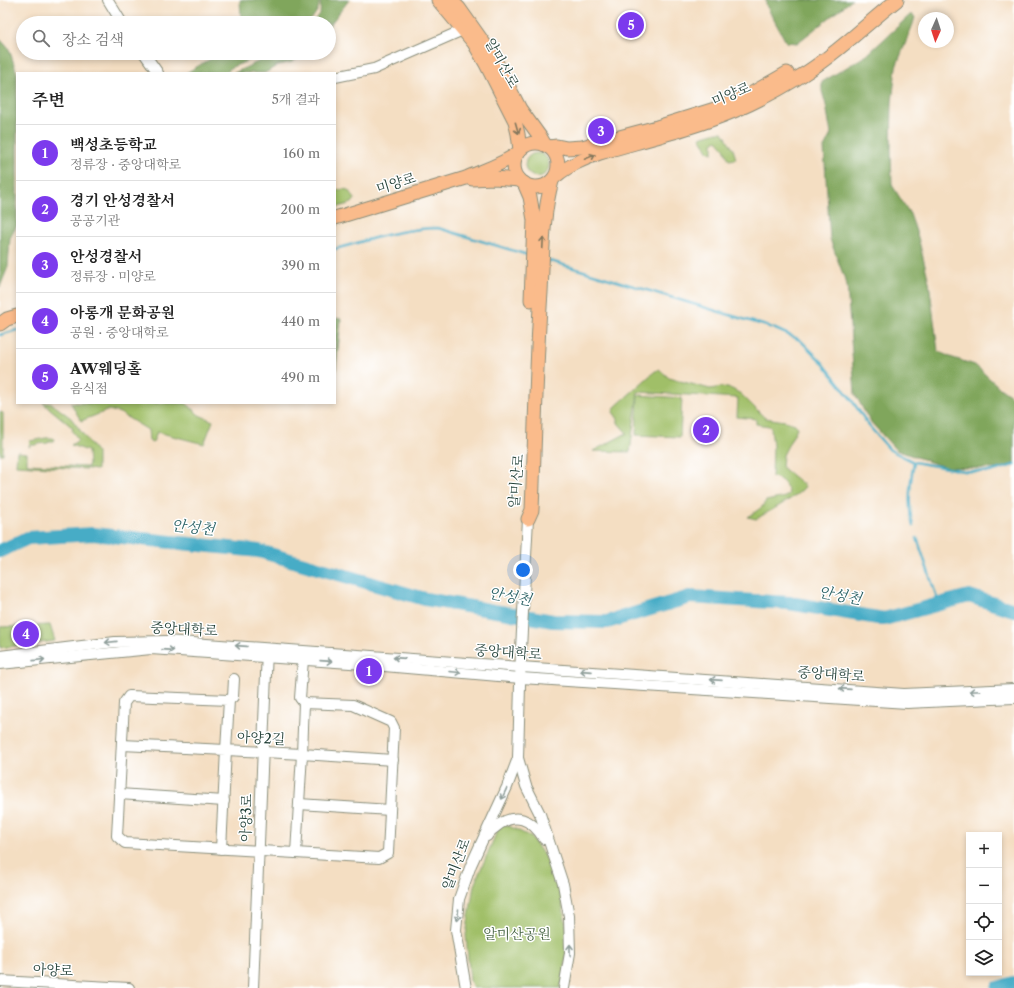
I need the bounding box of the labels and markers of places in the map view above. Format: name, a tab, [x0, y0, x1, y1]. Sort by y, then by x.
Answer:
pin: 5	[618, 10, 644, 40]
pin: 3	[588, 116, 614, 146]
pin: 2	[693, 415, 719, 445]
pin: 4	[13, 619, 39, 649]
pin: 1	[356, 656, 382, 686]

